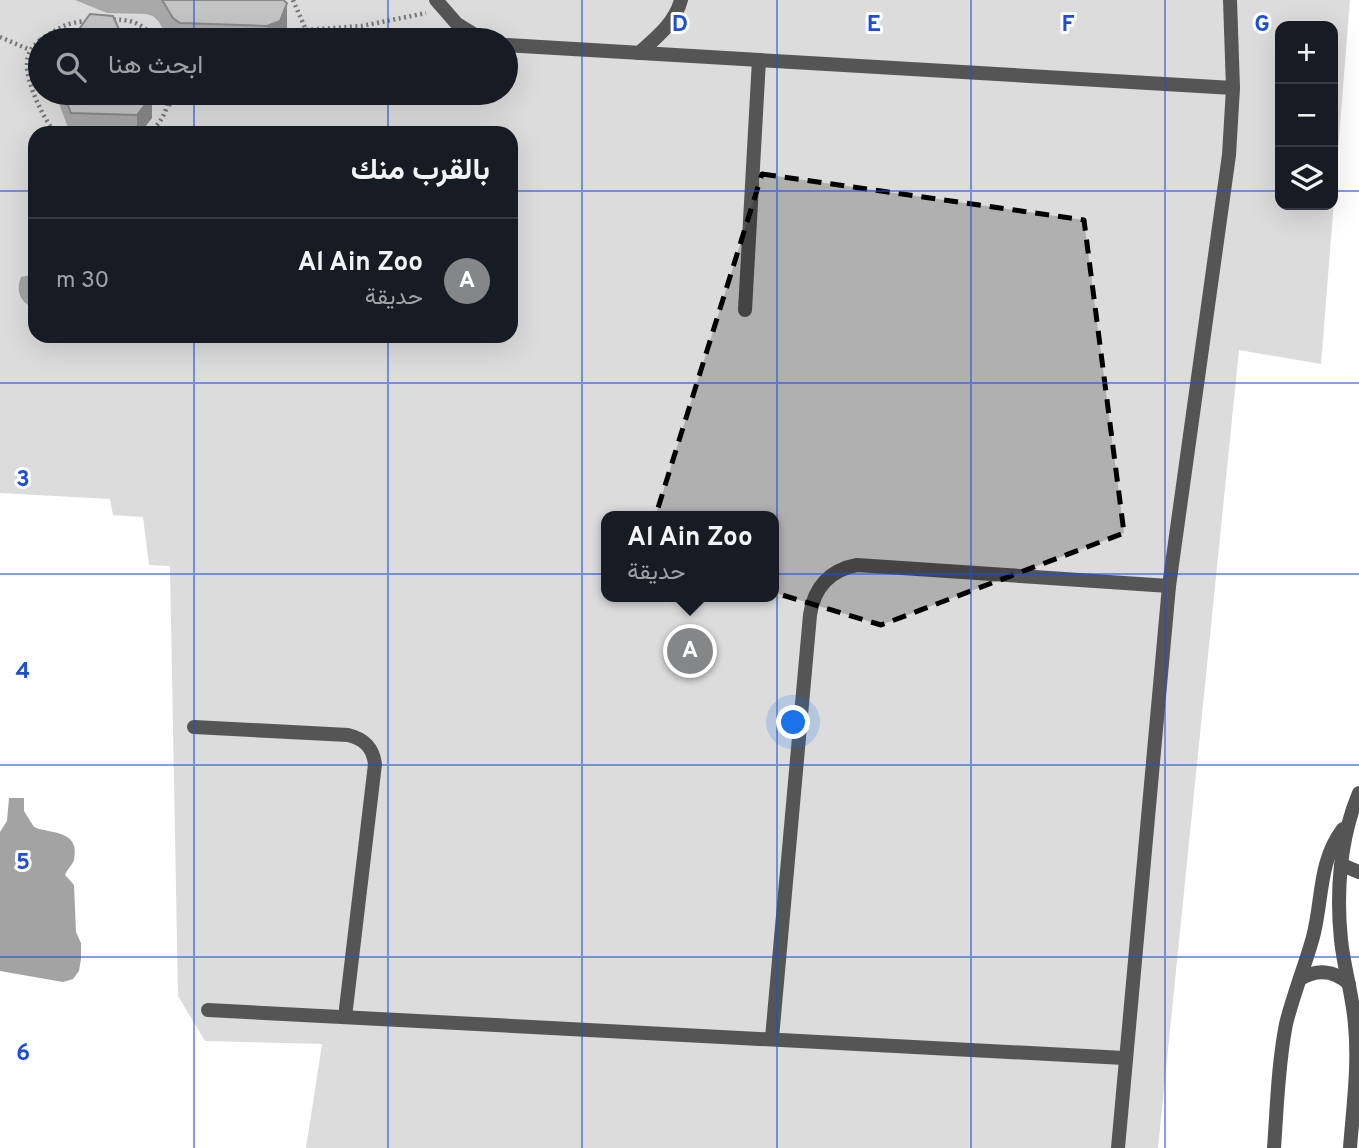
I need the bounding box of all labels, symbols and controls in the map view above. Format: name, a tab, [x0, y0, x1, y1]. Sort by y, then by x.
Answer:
text: D	[672, 11, 688, 40]
text: E	[867, 11, 881, 40]
text: F	[1061, 11, 1075, 40]
text: G	[1254, 11, 1270, 40]
map controls	[1275, 21, 1338, 210]
button: +	[1275, 21, 1338, 84]
search box	[28, 28, 518, 105]
icon: search	[52, 48, 90, 86]
text: ابحث هنا	[108, 50, 203, 83]
button: −	[1275, 84, 1338, 147]
button: layers	[1275, 147, 1338, 210]
text: بالقرب منك	[351, 153, 490, 190]
text: Al Ain Zoo	[298, 247, 423, 280]
text: 30 m	[56, 267, 109, 296]
text: A	[459, 267, 475, 296]
text: حديقة	[365, 284, 423, 313]
text: 3	[16, 466, 30, 495]
popup	[601, 511, 779, 602]
text: Al Ain Zoo	[627, 522, 753, 555]
text: حديقة	[627, 559, 686, 588]
pin: A	[667, 625, 713, 677]
text: 4	[16, 658, 30, 687]
your location	[776, 705, 810, 739]
text: 5	[16, 849, 30, 878]
text: 6	[16, 1040, 30, 1069]

